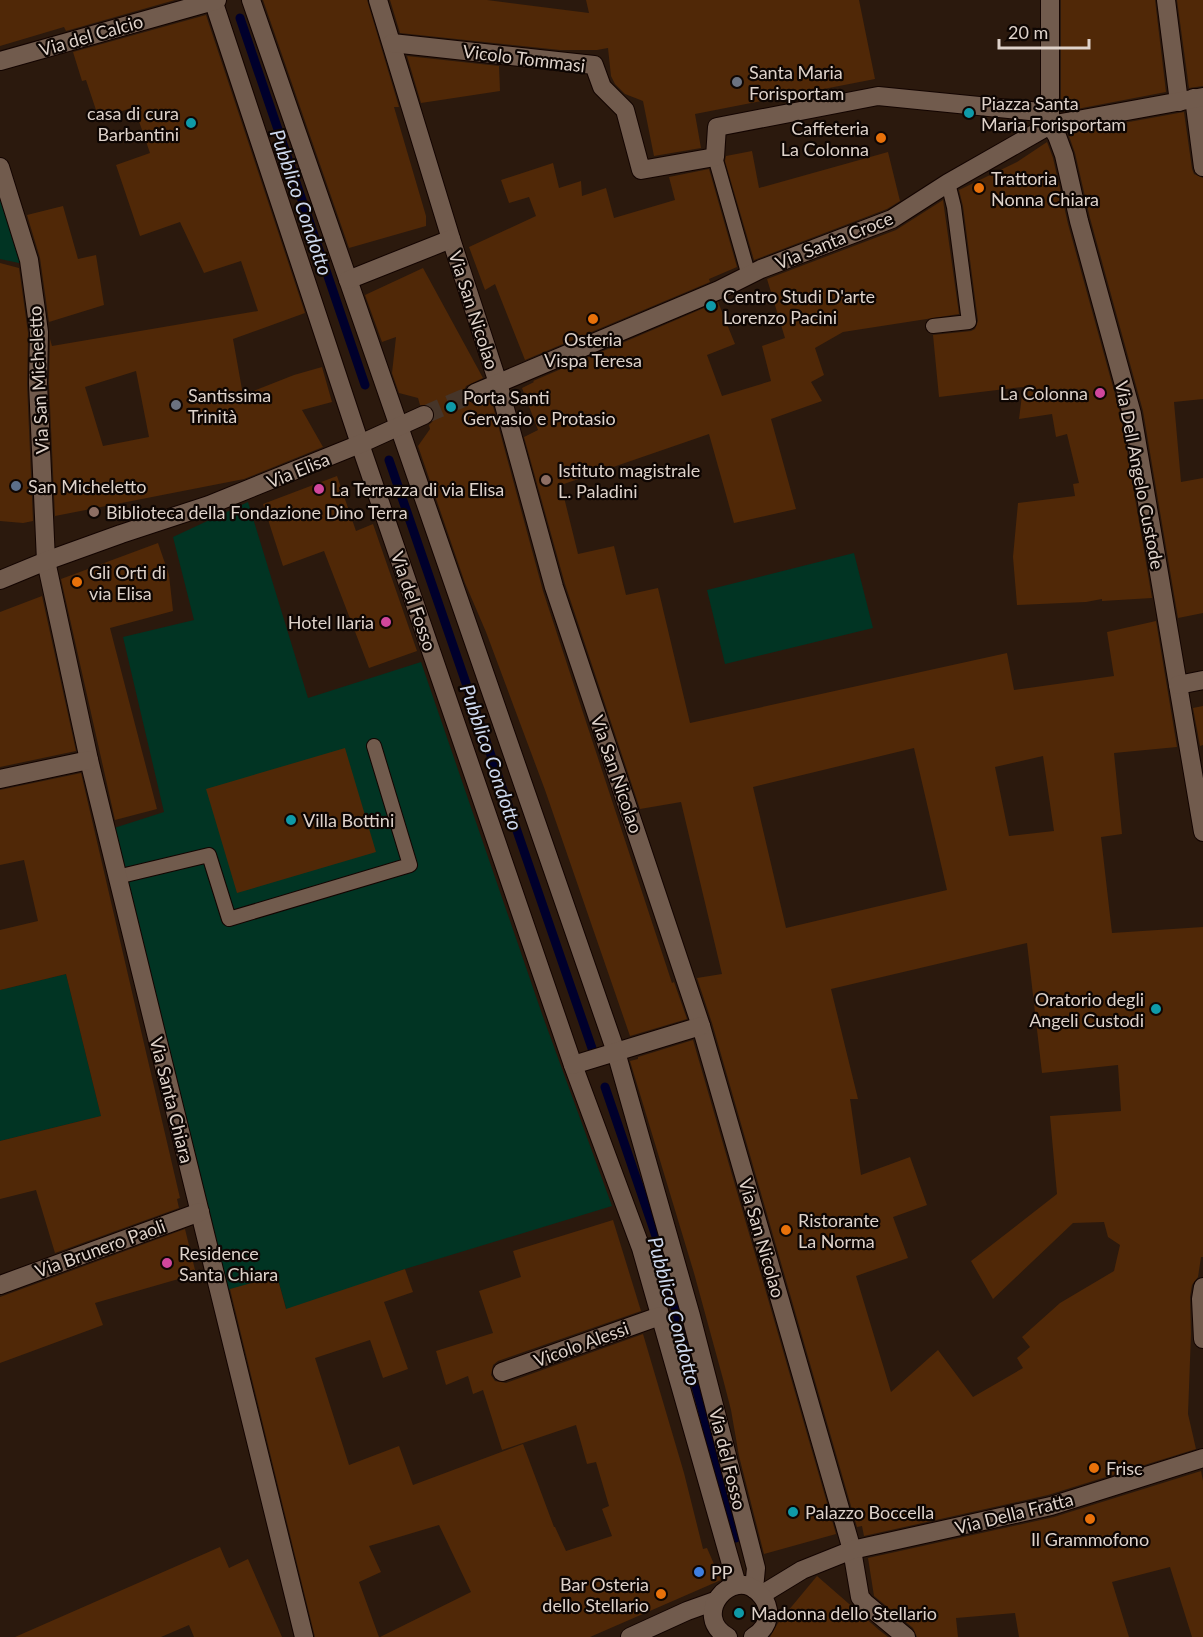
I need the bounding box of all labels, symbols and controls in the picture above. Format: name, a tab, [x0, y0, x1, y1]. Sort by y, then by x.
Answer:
street label: Via del Calcio	[37, 10, 145, 60]
scale bar	[999, 12, 1089, 50]
text: 20 m	[1008, 21, 1048, 43]
street label: Vicolo Tommasi	[462, 40, 586, 76]
place label: Santa Maria Forisportam	[749, 61, 844, 104]
marker: Santa Maria Forisportam	[730, 75, 744, 89]
place label: Piazza Santa Maria Forisportam	[981, 92, 1126, 135]
place label: casa di cura Barbantini	[87, 102, 179, 145]
marker: Piazza Santa Maria Forisportam	[962, 106, 976, 120]
marker: casa di cura Barbantini	[184, 116, 198, 130]
place label: Caffeteria La Colonna	[781, 117, 869, 160]
water label: Pubblico Condotto	[266, 126, 338, 278]
marker: Caffeteria La Colonna	[874, 131, 888, 145]
place label: Trattoria Nonna Chiara	[991, 167, 1099, 210]
marker: Trattoria Nonna Chiara	[972, 181, 986, 195]
street label: Via Santa Croce	[772, 206, 896, 274]
street label: Via San Nicolao	[444, 248, 504, 372]
place label: Centro Studi D'arte Lorenzo Pacini	[723, 285, 875, 328]
marker: Centro Studi D'arte Lorenzo Pacini	[704, 299, 718, 313]
street label: Via San Micheletto	[23, 305, 53, 455]
marker: Osteria Vispa Teresa	[586, 312, 600, 326]
place label: Osteria Vispa Teresa	[544, 328, 642, 371]
street label: Via Dell Angelo Custode	[1111, 379, 1169, 571]
place label: La Colonna	[1000, 382, 1088, 404]
place label: Santissima Trinità	[188, 384, 271, 427]
place label: Porta Santi Gervasio e Protasio	[463, 386, 616, 429]
marker: La Colonna	[1093, 386, 1107, 400]
marker: Santissima Trinità	[169, 398, 183, 412]
marker: Porta Santi Gervasio e Protasio	[444, 400, 458, 414]
street label: Via Elisa	[263, 447, 333, 493]
place label: Istituto magistrale L. Paladini	[558, 459, 700, 502]
marker: Istituto magistrale L. Paladini	[539, 473, 553, 487]
place label: San Micheletto	[28, 475, 146, 497]
place label: La Terrazza di via Elisa	[331, 478, 504, 500]
marker: San Micheletto	[9, 479, 23, 493]
marker: La Terrazza di via Elisa	[312, 482, 326, 496]
place label: Biblioteca della Fondazione Dino Terra	[106, 501, 408, 523]
marker: Biblioteca della Fondazione Dino Terra	[87, 505, 101, 519]
street label: Via del Fosso	[387, 548, 441, 654]
place label: Gli Orti di via Elisa	[89, 561, 166, 604]
marker: Gli Orti di via Elisa	[70, 575, 84, 589]
place label: Hotel Ilaria	[288, 611, 374, 633]
marker: Hotel Ilaria	[379, 615, 393, 629]
water label: Pubblico Condotto	[456, 681, 528, 833]
street label: Via San Nicolao	[587, 712, 647, 836]
place label: Villa Bottini	[303, 809, 394, 831]
marker: Villa Bottini	[284, 813, 298, 827]
place label: Oratorio degli Angeli Custodi	[1029, 988, 1144, 1031]
marker: Oratorio degli Angeli Custodi	[1149, 1002, 1163, 1016]
street label: Via Santa Chiara	[146, 1035, 198, 1165]
street label: Via San Nicolao	[734, 1176, 790, 1300]
place label: Ristorante La Norma	[798, 1209, 879, 1252]
street label: Via Brunero Paoli	[32, 1214, 168, 1282]
marker: Ristorante La Norma	[779, 1223, 793, 1237]
water label: Pubblico Condotto	[644, 1234, 706, 1388]
place label: Residence Santa Chiara	[179, 1242, 278, 1285]
marker: Residence Santa Chiara	[160, 1256, 174, 1270]
street label: Vicolo Alessi	[531, 1317, 631, 1371]
street label: Via del Fosso	[705, 1406, 751, 1512]
place label: Frisc	[1106, 1457, 1143, 1479]
marker: Frisc	[1087, 1461, 1101, 1475]
street label: Via Della Fratta	[953, 1488, 1075, 1538]
place label: Palazzo Boccella	[805, 1501, 934, 1523]
marker: Palazzo Boccella	[786, 1505, 800, 1519]
marker: Il Grammofono	[1083, 1512, 1097, 1526]
place label: Il Grammofono	[1031, 1528, 1149, 1550]
place label: PP	[711, 1561, 733, 1583]
marker: PP	[692, 1565, 706, 1579]
place label: Bar Osteria dello Stellario	[542, 1573, 649, 1616]
marker: Bar Osteria dello Stellario	[654, 1587, 668, 1601]
place label: Madonna dello Stellario	[751, 1602, 937, 1624]
marker: Madonna dello Stellario	[732, 1606, 746, 1620]

